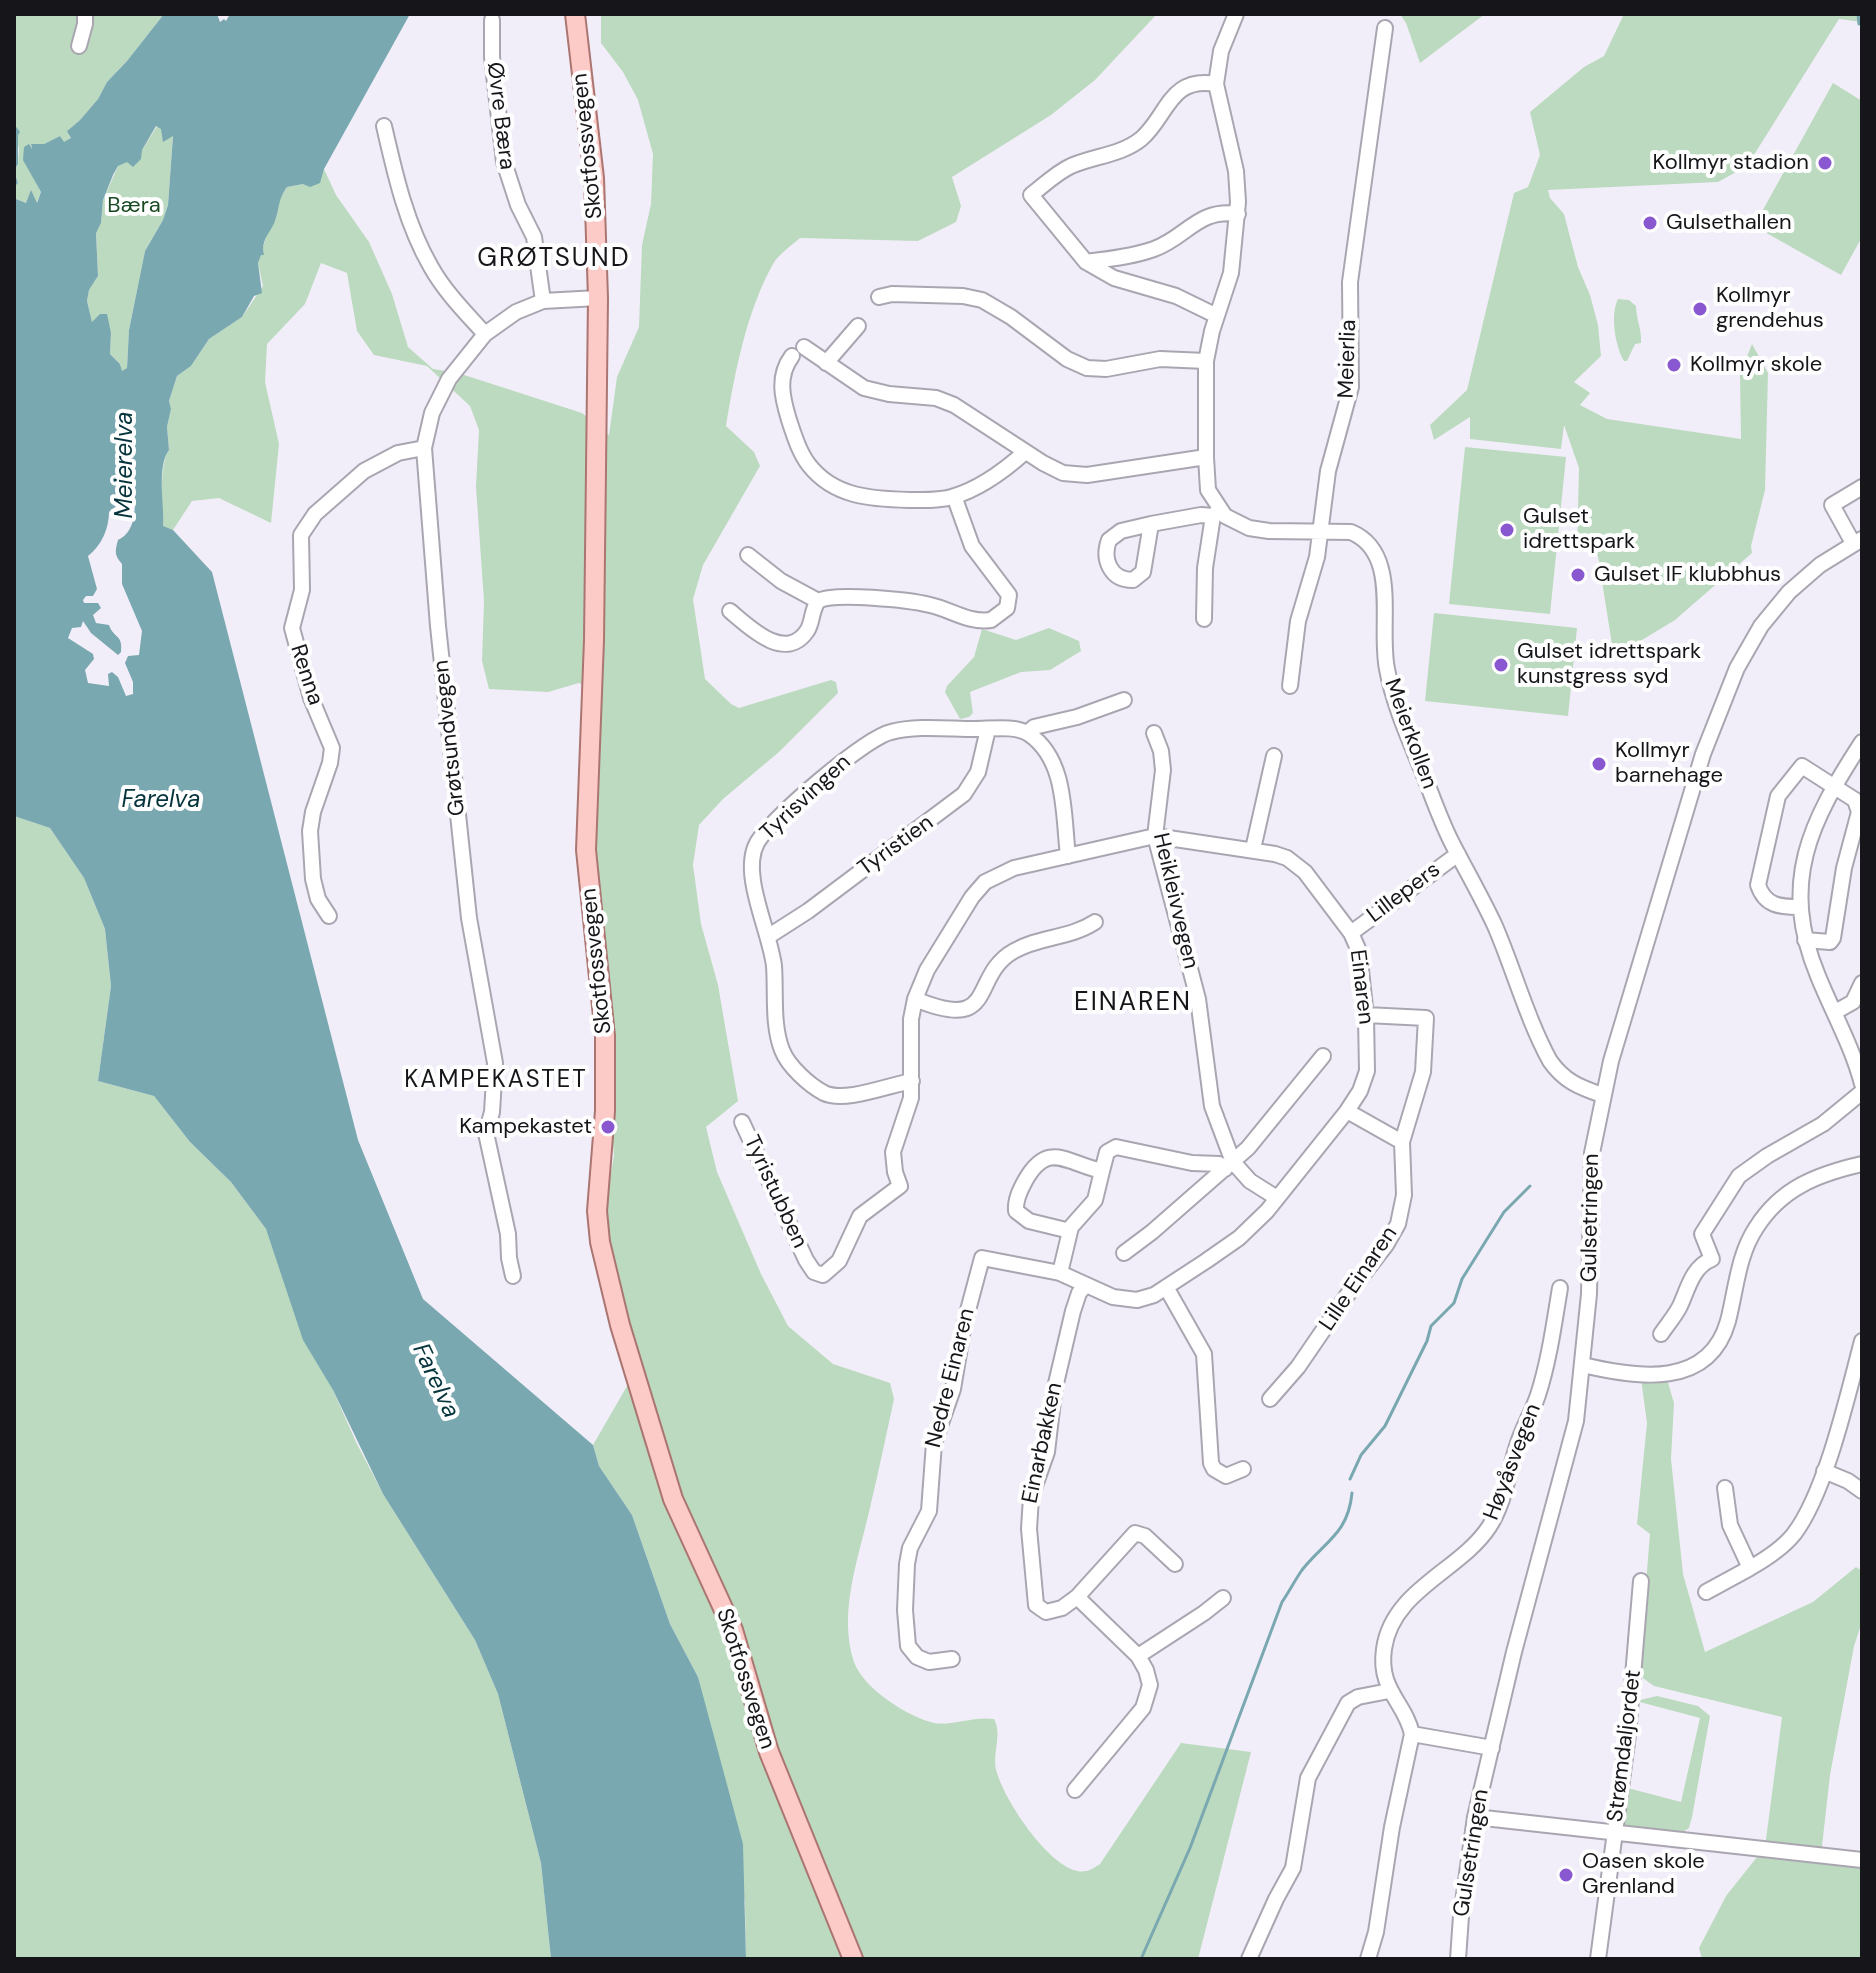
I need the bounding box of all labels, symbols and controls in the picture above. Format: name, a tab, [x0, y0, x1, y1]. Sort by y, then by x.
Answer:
street label: Øvre Bæra	[480, 61, 520, 171]
street label: Skotfossvegen	[567, 72, 609, 220]
place label: Kollmyr stadion	[1653, 150, 1809, 176]
marker: Kollmyr stadion	[1816, 154, 1834, 172]
park label: Bæra	[107, 193, 161, 219]
place label: Gulsethallen	[1666, 210, 1792, 236]
marker: Gulsethallen	[1641, 214, 1659, 232]
district label: GRØTSUND	[477, 243, 631, 275]
place label: Kollmyr grendehus	[1716, 283, 1824, 334]
marker: Kollmyr grendehus	[1691, 300, 1709, 318]
street label: Meierlia	[1333, 319, 1363, 399]
place label: Kollmyr skole	[1690, 352, 1822, 378]
marker: Kollmyr skole	[1665, 356, 1683, 374]
water label: Meierelva	[112, 411, 140, 519]
place label: Gulset idrettspark	[1523, 504, 1635, 556]
marker: Gulset idrettspark	[1498, 521, 1516, 539]
place label: Gulset IF klubbhus	[1594, 562, 1781, 588]
marker: Gulset IF klubbhus	[1569, 566, 1587, 584]
place label: Gulset idrettspark kunstgress syd	[1517, 639, 1701, 690]
street label: Renna	[284, 641, 328, 709]
marker: Gulset idrettspark kunstgress syd	[1492, 656, 1510, 674]
street label: Grøtsundvegen	[429, 659, 471, 817]
street label: Meierkollen	[1378, 675, 1442, 793]
place label: Kollmyr barnehage	[1615, 738, 1723, 790]
street label: Tyrisvingen	[755, 750, 857, 846]
marker: Kollmyr barnehage	[1590, 755, 1608, 773]
water label: Farelva	[122, 787, 200, 815]
street label: Tyristien	[853, 810, 939, 882]
street label: Heikleivvegen	[1147, 831, 1203, 971]
street label: Lillepers	[1362, 857, 1446, 929]
street label: Skotfossvegen	[576, 887, 618, 1035]
street label: Einaren	[1343, 948, 1379, 1026]
district label: EINAREN	[1074, 987, 1192, 1019]
district label: KAMPEKASTET	[404, 1067, 588, 1095]
place label: Kampekastet	[459, 1114, 592, 1140]
marker: Kampekastet	[599, 1118, 617, 1136]
street label: Tyristubben	[737, 1131, 813, 1253]
street label: Gulsetringen	[1577, 1153, 1605, 1283]
street label: Lille Einaren	[1314, 1222, 1404, 1336]
street label: Nedre Einaren	[921, 1306, 981, 1450]
water label: Farelva	[405, 1339, 465, 1423]
street label: Einarbakken	[1017, 1380, 1069, 1506]
street label: Høyåsvegen	[1479, 1400, 1547, 1524]
street label: Skotfossvegen	[710, 1605, 780, 1753]
street label: Strømdaljordet	[1603, 1668, 1647, 1824]
street label: Gulsetringen	[1449, 1787, 1495, 1919]
place label: Oasen skole Grenland	[1582, 1849, 1705, 1900]
marker: Oasen skole Grenland	[1557, 1866, 1575, 1884]

